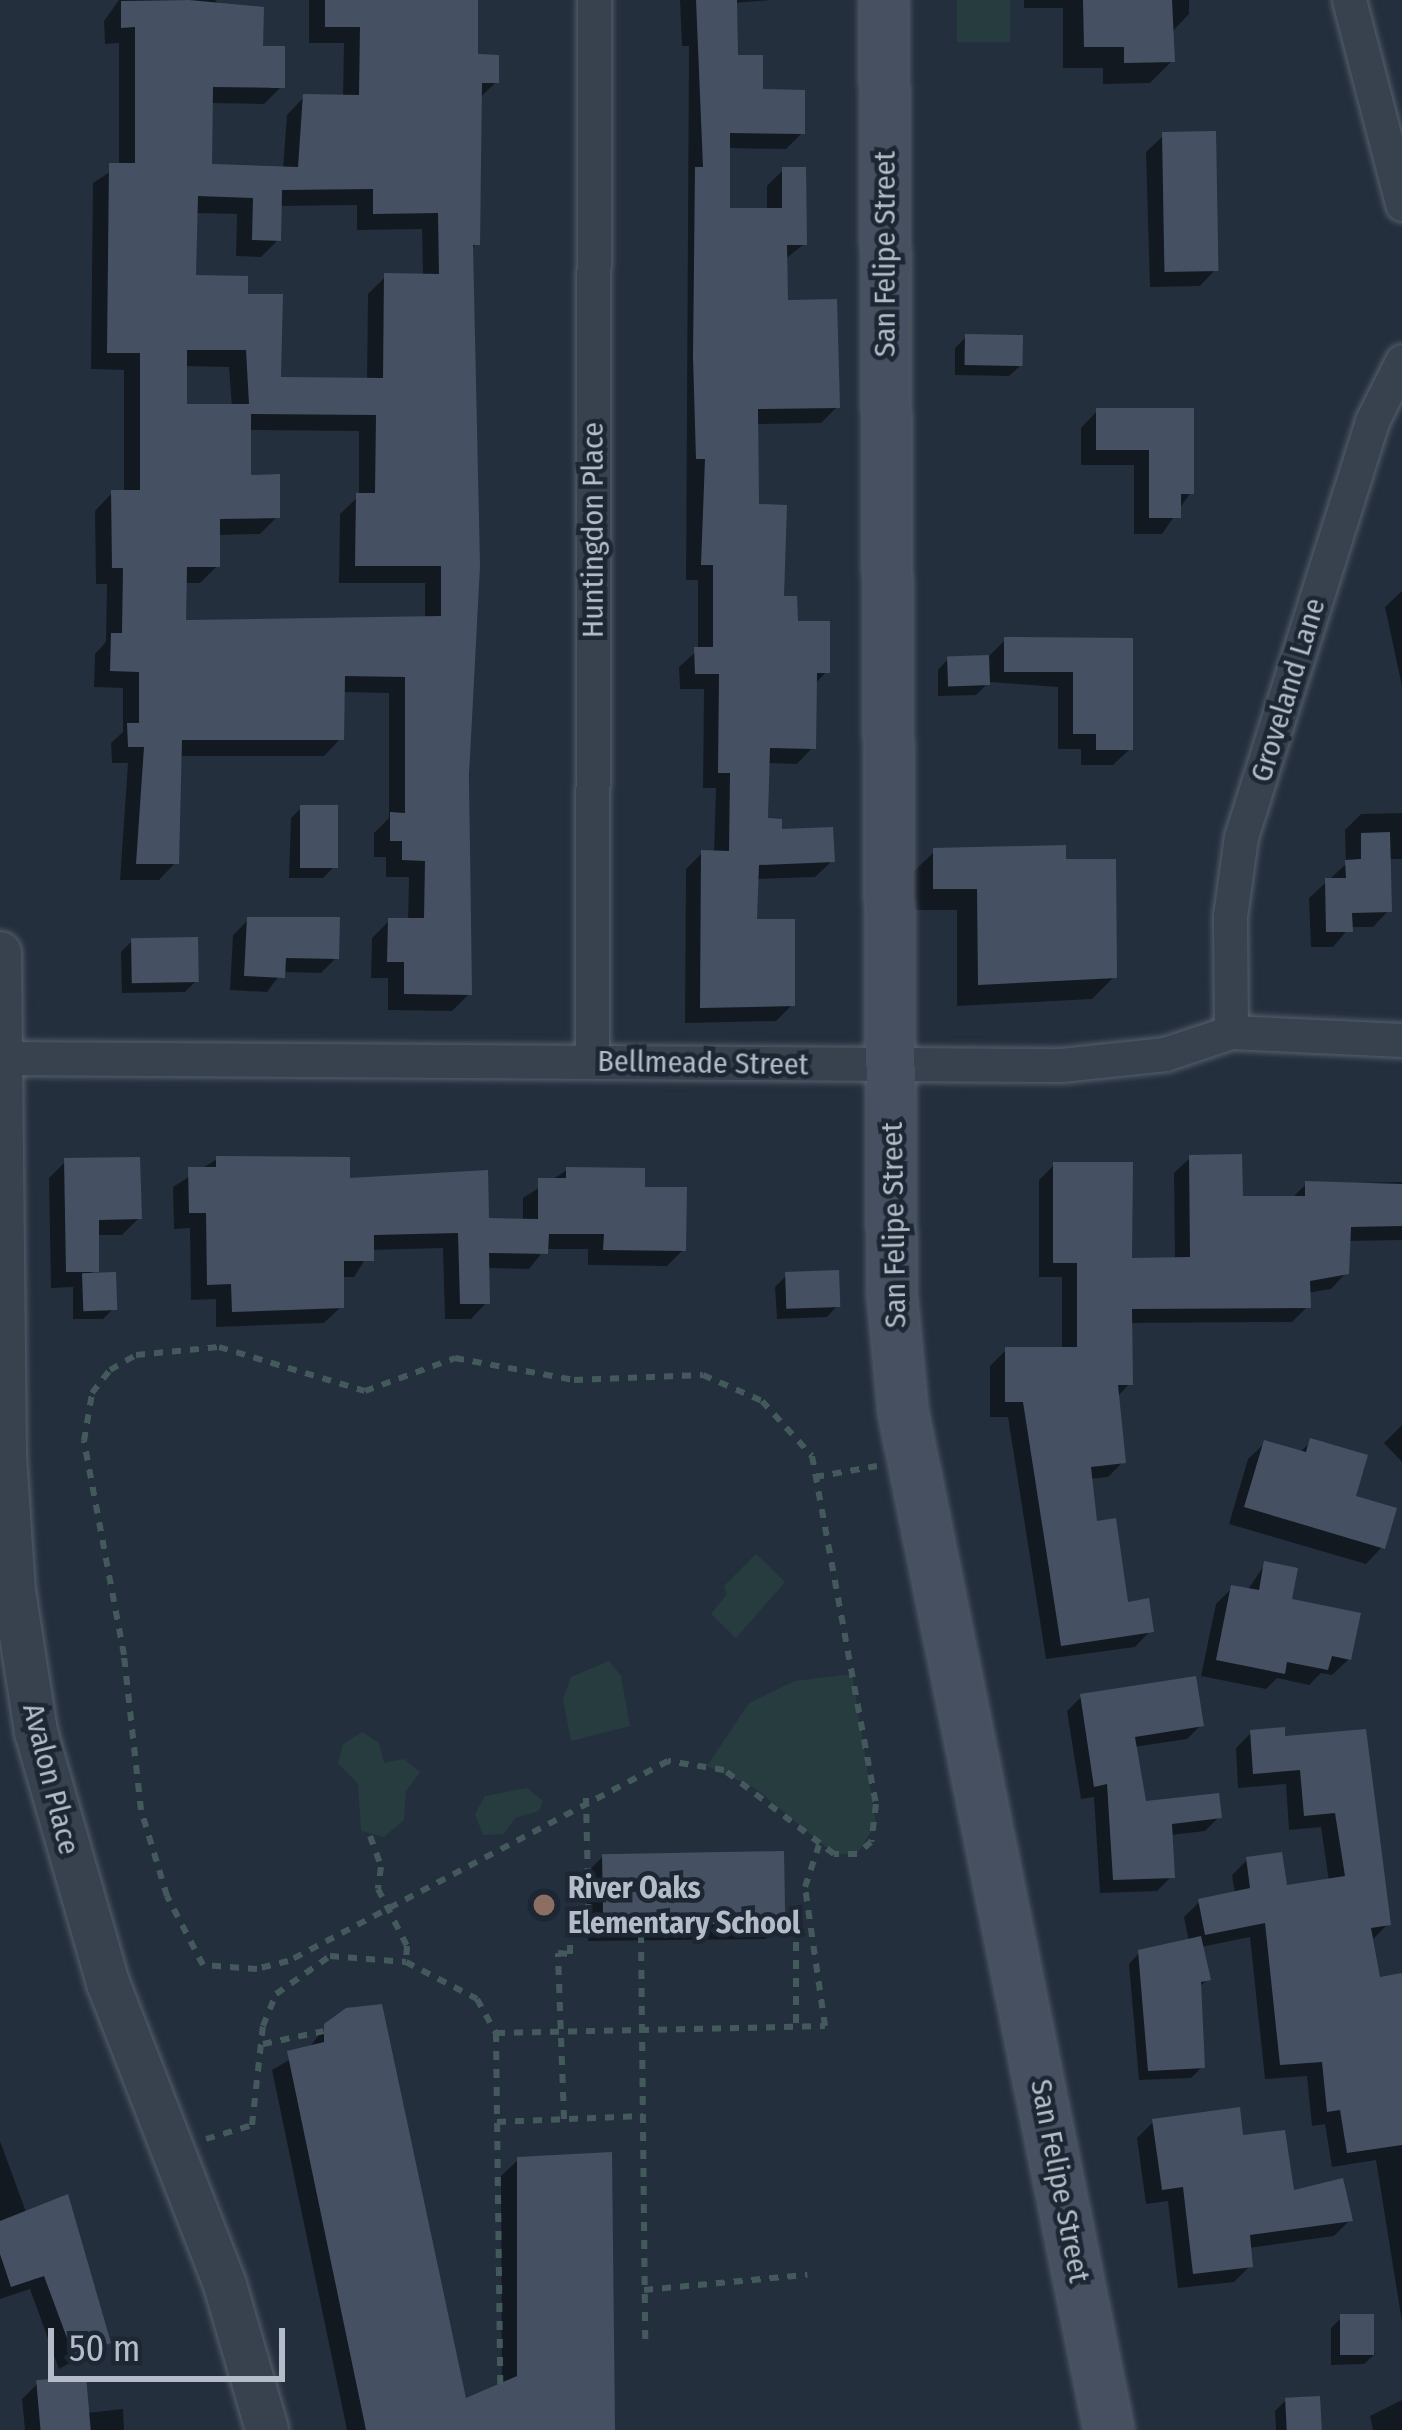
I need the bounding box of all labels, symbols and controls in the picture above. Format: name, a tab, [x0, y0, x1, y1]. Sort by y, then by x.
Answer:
street label: San Felipe Street	[867, 151, 903, 357]
street label: Huntingdon Place	[575, 422, 611, 638]
street label: Groveland Lane	[1243, 594, 1333, 786]
street label: Bellmeade Street	[597, 1043, 809, 1083]
street label: San Felipe Street	[874, 1121, 914, 1329]
street label: Avalon Place	[15, 1700, 87, 1858]
place label: River Oaks Elementary School	[568, 1870, 800, 1940]
marker: River Oaks Elementary School	[531, 1892, 557, 1918]
street label: San Felipe Street	[1023, 2076, 1097, 2286]
scale bar	[54, 2304, 291, 2378]
text: 50 m	[69, 2327, 140, 2371]

